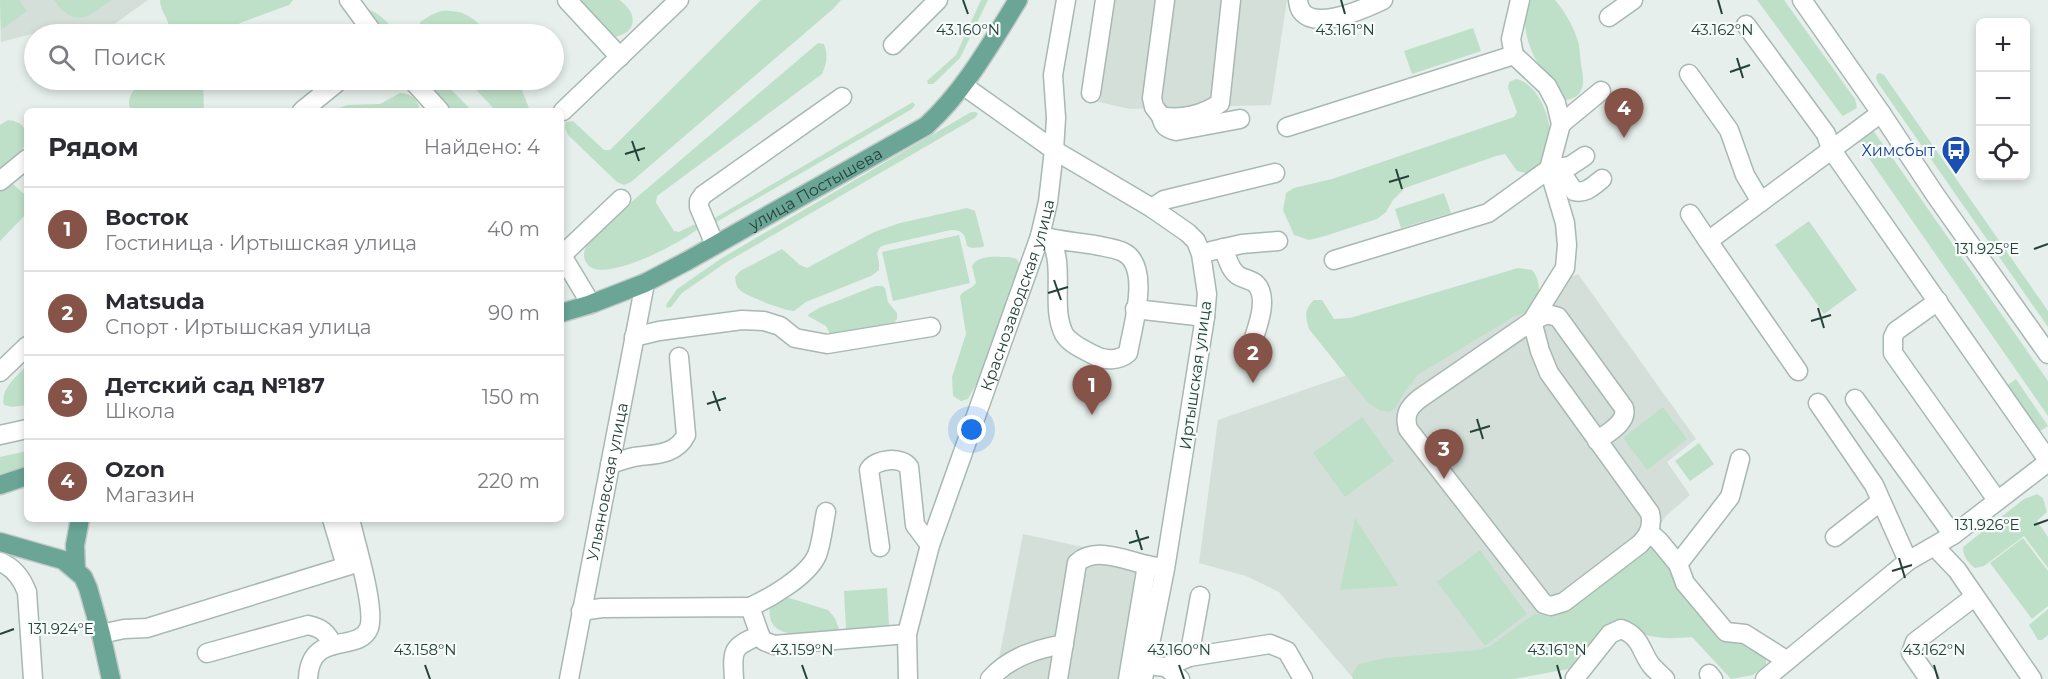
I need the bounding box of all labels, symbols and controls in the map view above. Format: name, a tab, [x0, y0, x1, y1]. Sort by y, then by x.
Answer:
map controls	[1976, 18, 2030, 180]
button: +	[1976, 18, 2030, 72]
text: 43.160°N	[936, 20, 1000, 39]
text: 43.161°N	[1315, 20, 1375, 39]
text: 43.162°N	[1691, 20, 1753, 39]
search box	[24, 24, 564, 90]
icon: search	[45, 41, 78, 74]
text: Поиск	[93, 44, 165, 71]
button: −	[1976, 72, 2030, 126]
pin: 4	[1604, 88, 1644, 138]
button: locate	[1976, 126, 2030, 180]
text: Рядом	[48, 131, 139, 163]
bus stop icon: Химсбыт	[1940, 134, 1972, 176]
text: Найдено: 4	[424, 135, 540, 159]
place label: Химсбыт	[1861, 141, 1935, 160]
street label: улица Постышева	[745, 144, 886, 235]
street label: Краснозаводская улица	[977, 197, 1058, 393]
text: Восток	[105, 204, 189, 231]
text: 1	[64, 217, 71, 241]
text: 40 m	[487, 217, 540, 241]
text: Гостиница · Иртышская улица	[105, 231, 417, 255]
text: 131.925°E	[1955, 239, 2019, 258]
text: Matsuda	[105, 288, 205, 315]
street label: Иртышская улица	[1176, 299, 1215, 451]
text: 2	[62, 301, 73, 325]
text: 90 m	[488, 301, 540, 325]
text: Спорт · Иртышская улица	[105, 315, 371, 339]
pin: 2	[1234, 334, 1272, 383]
pin: 1	[1072, 366, 1112, 415]
text: Детский сад №187	[105, 372, 325, 399]
text: 3	[62, 385, 73, 409]
text: 150 m	[482, 385, 540, 409]
text: Школа	[105, 399, 175, 423]
street label: Ульяновская улица	[583, 401, 632, 562]
your location	[957, 415, 986, 444]
pin: 3	[1424, 430, 1464, 479]
text: Ozon	[105, 456, 165, 483]
text: 4	[61, 469, 74, 493]
text: 220 m	[478, 469, 540, 493]
text: Магазин	[105, 483, 195, 507]
text: 131.926°E	[1954, 515, 2020, 534]
text: 131.924°E	[28, 619, 94, 638]
text: 43.158°N	[393, 640, 457, 659]
text: 43.159°N	[771, 640, 833, 659]
text: 43.160°N	[1147, 640, 1211, 659]
text: 43.161°N	[1527, 640, 1587, 659]
text: 43.162°N	[1903, 640, 1965, 659]

